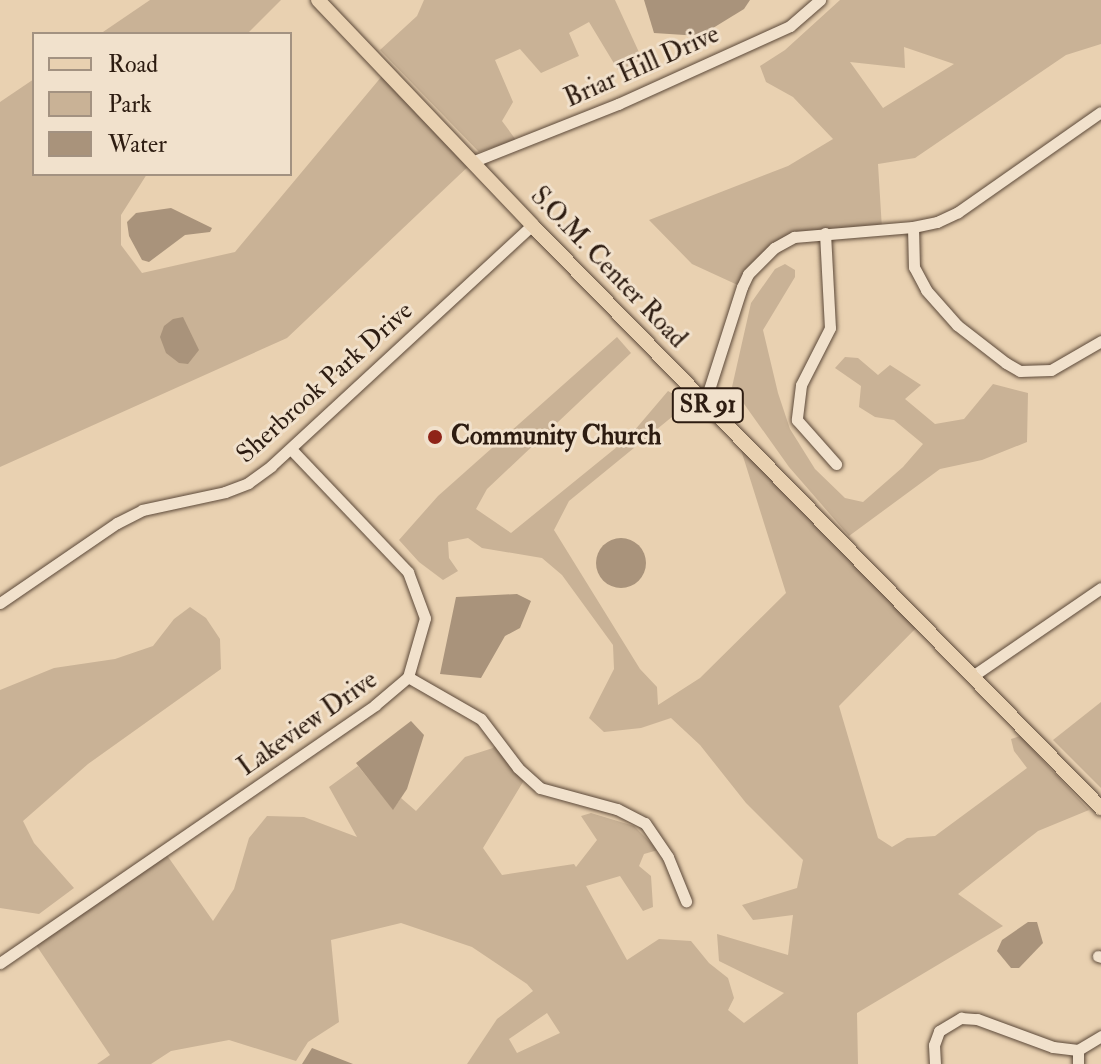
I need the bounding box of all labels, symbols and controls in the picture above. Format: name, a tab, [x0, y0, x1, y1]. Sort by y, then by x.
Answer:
street label: Briar Hill Drive	[560, 19, 724, 115]
legend	[32, 32, 292, 176]
text: Road	[108, 49, 158, 80]
text: Park	[108, 89, 152, 120]
text: Water	[108, 129, 167, 160]
street label: S.O.M. Center Road	[523, 181, 693, 355]
street label: Sherbrook Park Drive	[231, 296, 419, 470]
road number: SR 91	[670, 385, 746, 425]
place label: Community Church	[451, 421, 661, 453]
marker: Community Church	[426, 428, 444, 446]
street label: Lakeview Drive	[233, 665, 383, 783]

